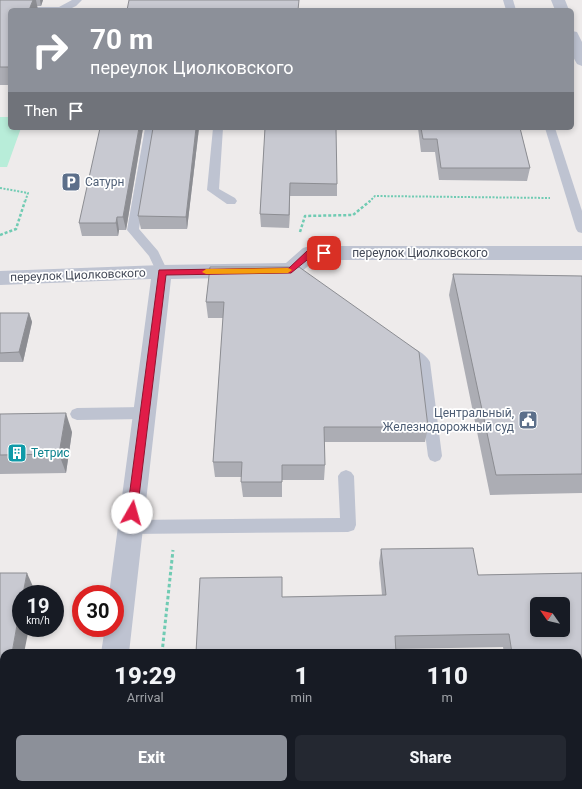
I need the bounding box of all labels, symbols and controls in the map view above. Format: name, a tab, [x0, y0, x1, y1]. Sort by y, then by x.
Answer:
text: 70 m	[90, 23, 153, 56]
icon: right	[24, 24, 76, 76]
text: переулок Циолковского	[90, 57, 294, 78]
icon: arrive	[65, 100, 87, 122]
text: Then	[24, 102, 57, 120]
parking icon: Сатурн	[60, 171, 82, 193]
place label: Сатурн	[85, 175, 124, 189]
pin	[307, 236, 341, 270]
icon: arrive	[313, 242, 335, 264]
street label: переулок Циолковского	[352, 246, 488, 260]
street label: переулок Циолковского	[10, 266, 146, 284]
place label: Центральный, Железнодорожный суд	[382, 406, 514, 434]
public building icon: Центральный, Железнодорожный суд	[517, 409, 539, 431]
building icon: Тетрис	[6, 442, 28, 464]
place label: Тетрис	[31, 446, 70, 460]
position arrow	[111, 492, 153, 534]
speed limit sign: 30	[72, 585, 124, 637]
text: 19	[27, 594, 49, 618]
north arrow	[530, 597, 570, 637]
map controls	[530, 597, 570, 637]
text: km/h	[26, 615, 50, 626]
text: 19:29	[114, 662, 176, 690]
text: 1	[294, 662, 308, 690]
text: 110	[426, 662, 468, 690]
text: Arrival	[127, 690, 164, 705]
text: min	[291, 690, 312, 705]
text: m	[441, 690, 453, 705]
button: Exit	[16, 735, 287, 781]
button: Share	[295, 735, 566, 781]

